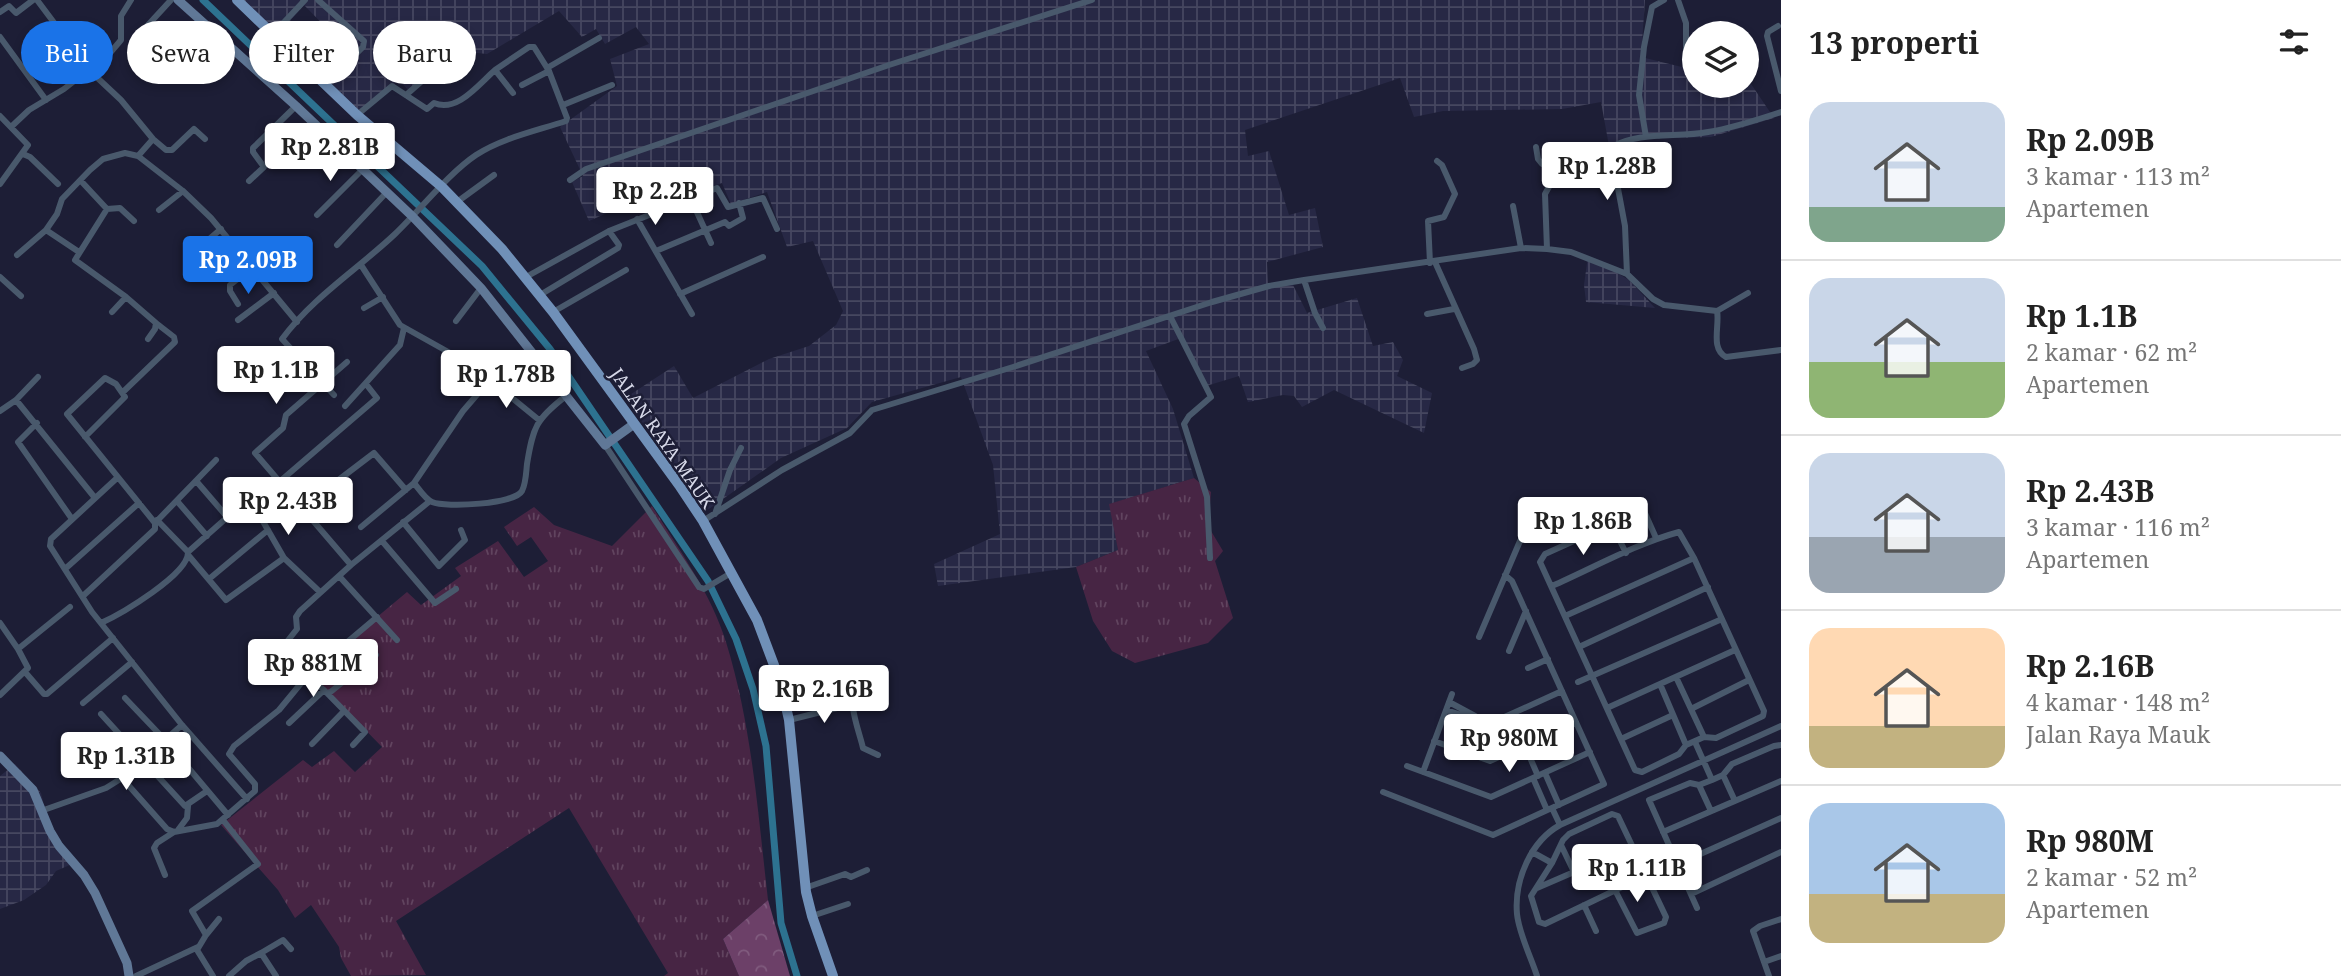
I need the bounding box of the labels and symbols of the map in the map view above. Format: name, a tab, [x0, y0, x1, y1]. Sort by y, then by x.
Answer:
pin: Rp 2.81B	[258, 124, 402, 183]
pin: Rp 1.28B	[1535, 142, 1679, 202]
pin: Rp 2.2B	[590, 168, 720, 227]
pin: Rp 2.09B	[176, 236, 320, 296]
pin: Rp 1.1B	[211, 346, 341, 406]
pin: Rp 1.78B	[434, 350, 578, 410]
street label: JALAN RAYA MAUK	[605, 362, 721, 514]
pin: Rp 2.43B	[216, 477, 360, 537]
pin: Rp 1.86B	[1511, 498, 1655, 557]
pin: Rp 881M	[248, 640, 378, 699]
pin: Rp 2.16B	[752, 666, 896, 725]
pin: Rp 980M	[1444, 714, 1574, 774]
pin: Rp 1.31B	[54, 732, 198, 792]
pin: Rp 1.11B	[1565, 844, 1709, 904]

